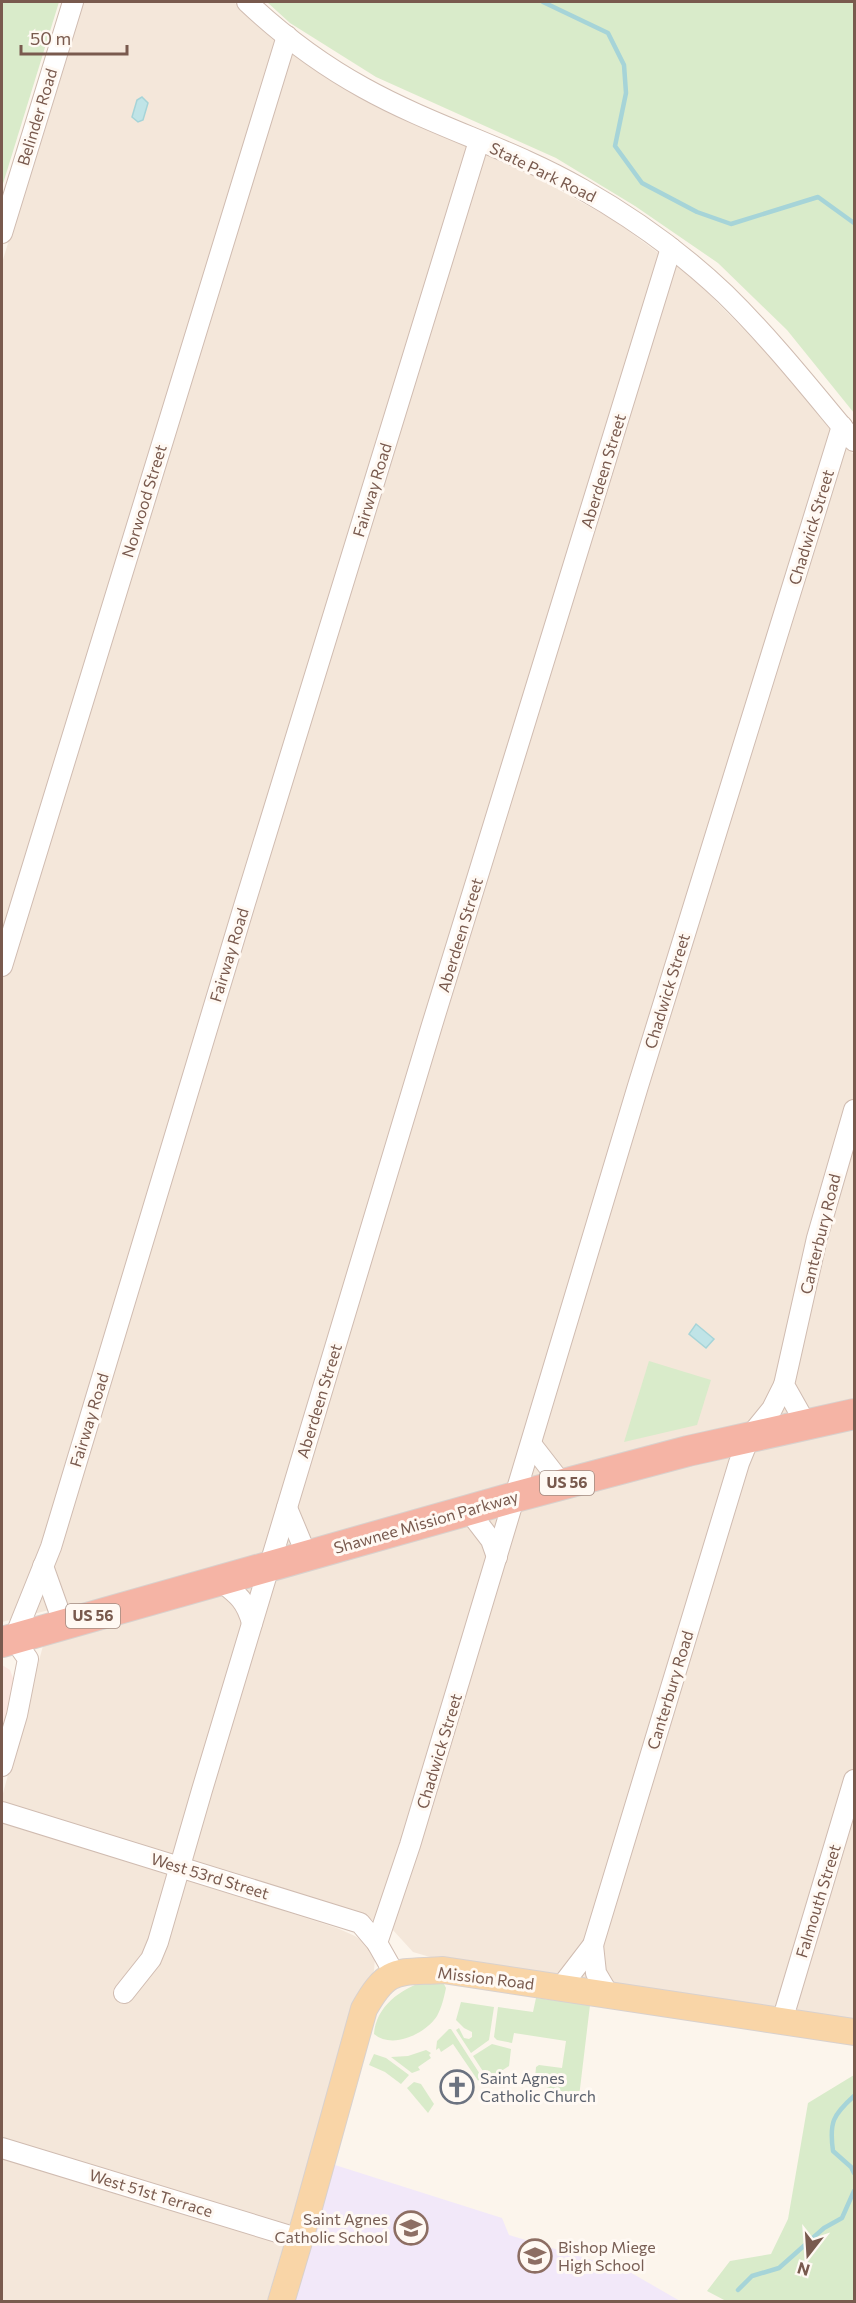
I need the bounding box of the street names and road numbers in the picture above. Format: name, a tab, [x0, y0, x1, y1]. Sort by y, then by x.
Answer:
street label: Belinder Road	[13, 66, 60, 168]
street label: State Park Road	[487, 138, 600, 206]
street label: Aberdeen Street	[576, 411, 629, 530]
street label: Fairway Road	[348, 441, 395, 539]
street label: Norwood Street	[117, 442, 170, 560]
street label: Chadwick Street	[784, 467, 837, 587]
street label: Aberdeen Street	[433, 875, 486, 994]
street label: Fairway Road	[205, 906, 252, 1004]
street label: Chadwick Street	[640, 931, 693, 1051]
street label: Canterbury Road	[795, 1172, 844, 1296]
street label: Aberdeen Street	[292, 1341, 345, 1460]
street label: Fairway Road	[65, 1371, 112, 1469]
road number: US 56	[540, 1471, 594, 1495]
street label: Shawnee Mission Parkway	[331, 1486, 520, 1557]
road number: US 56	[66, 1604, 120, 1628]
street label: Canterbury Road	[642, 1628, 697, 1752]
street label: Chadwick Street	[412, 1691, 465, 1811]
street label: Falmouth Street	[791, 1841, 844, 1960]
street label: West 53rd Street	[149, 1849, 272, 1903]
street label: Mission Road	[437, 1962, 535, 1993]
street label: West 51st Terrace	[87, 2165, 215, 2220]

